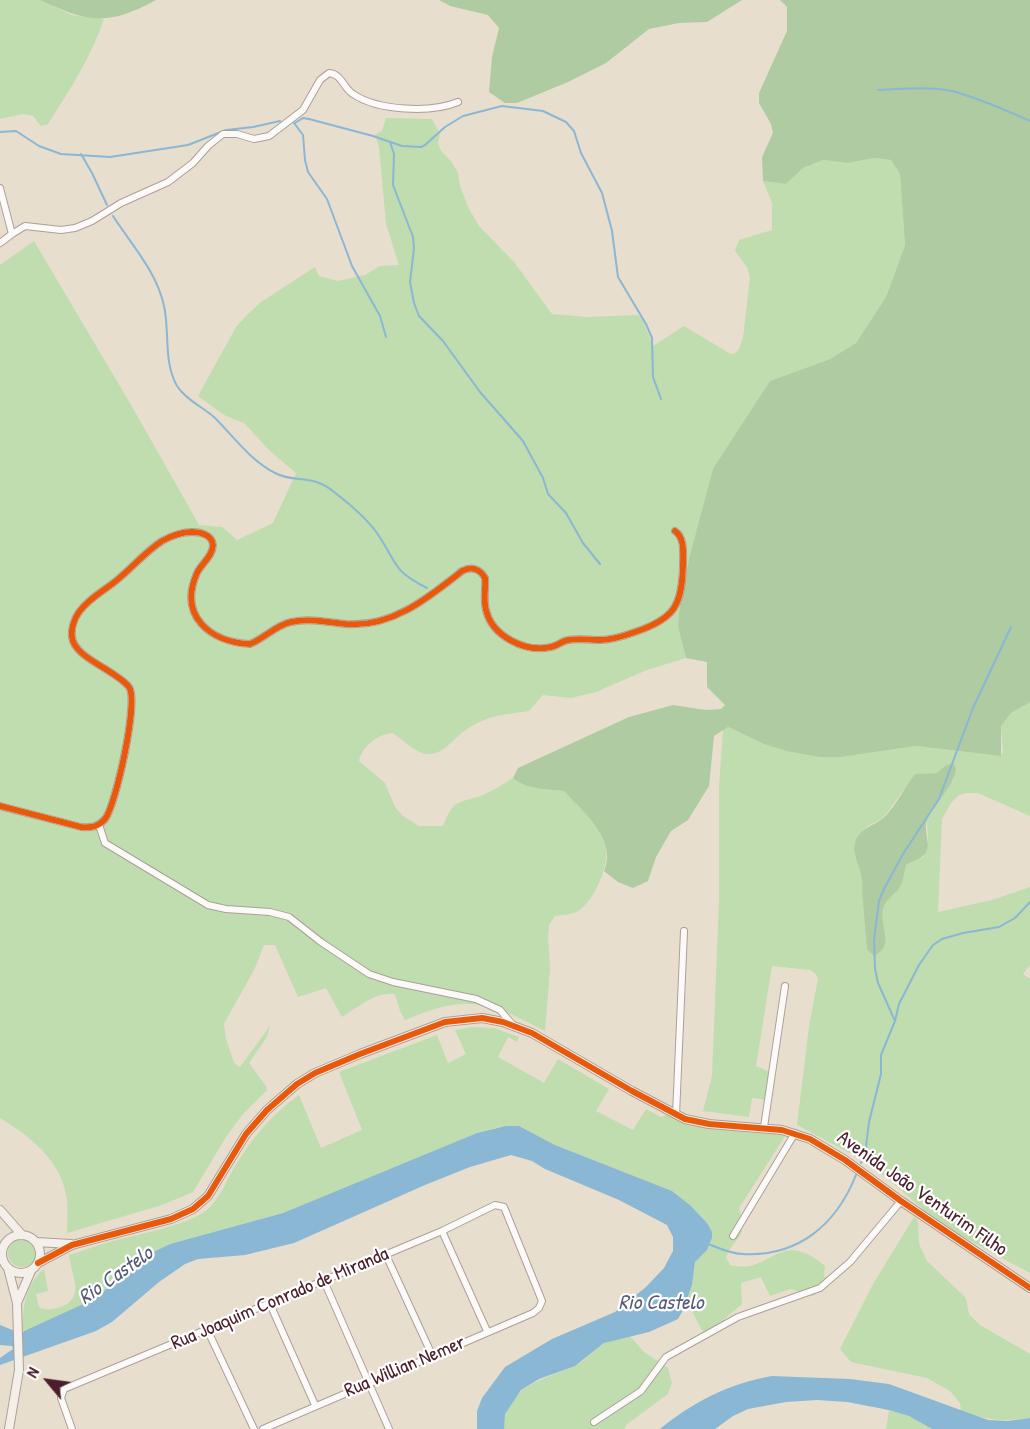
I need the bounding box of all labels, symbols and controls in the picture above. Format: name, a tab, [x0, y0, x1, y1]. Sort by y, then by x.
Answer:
street label: Avenida João Venturim Filho	[832, 1126, 1012, 1262]
water label: Rio Castelo	[74, 1241, 158, 1311]
street label: Rua Joaquim Conrado de Miranda	[168, 1242, 392, 1356]
water label: Rio Castelo	[619, 1290, 703, 1316]
street label: Rua Willian Nemer	[341, 1331, 469, 1403]
north arrow	[18, 1351, 78, 1411]
text: N	[21, 1363, 44, 1381]

